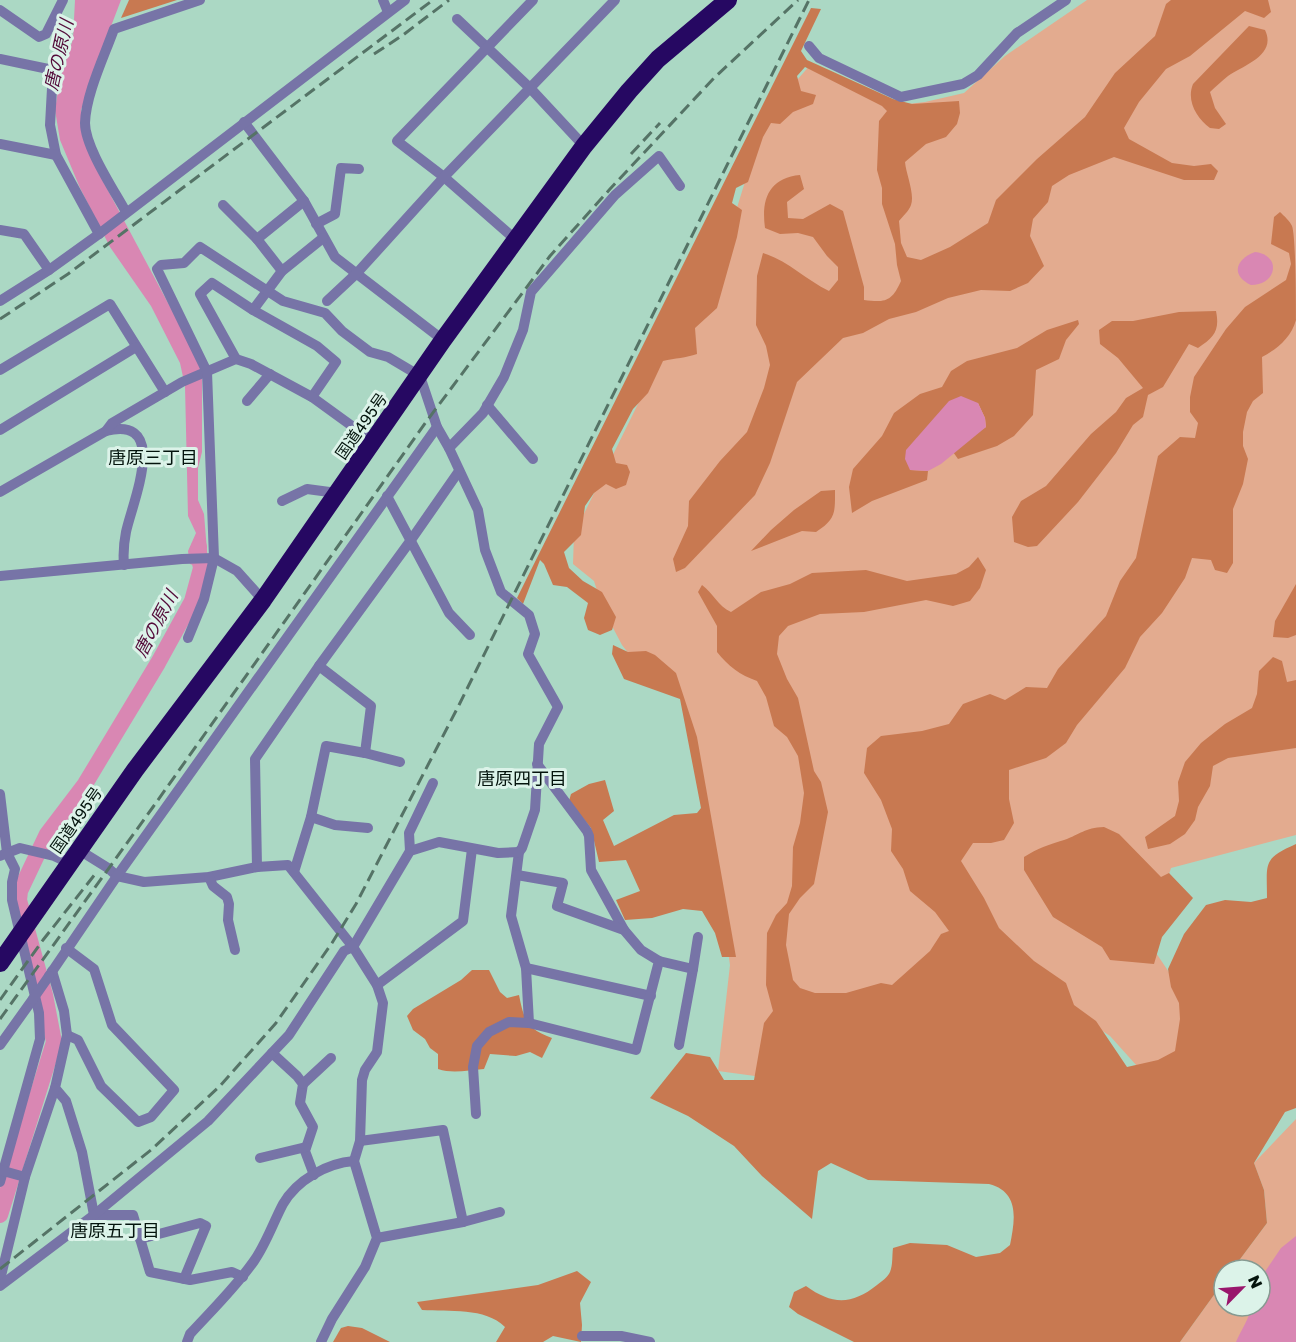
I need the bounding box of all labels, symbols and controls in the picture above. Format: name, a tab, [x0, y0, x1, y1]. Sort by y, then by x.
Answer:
water label: 唐の原川	[39, 15, 77, 92]
street label: 国道495号	[331, 389, 391, 463]
district label: 唐原三丁目	[108, 446, 198, 468]
water label: 唐の原川	[129, 585, 183, 660]
district label: 唐原四丁目	[477, 767, 567, 789]
street label: 国道495号	[46, 783, 106, 857]
district label: 唐原五丁目	[70, 1219, 160, 1241]
north arrow	[1212, 1258, 1272, 1318]
text: N	[1244, 1272, 1267, 1291]

